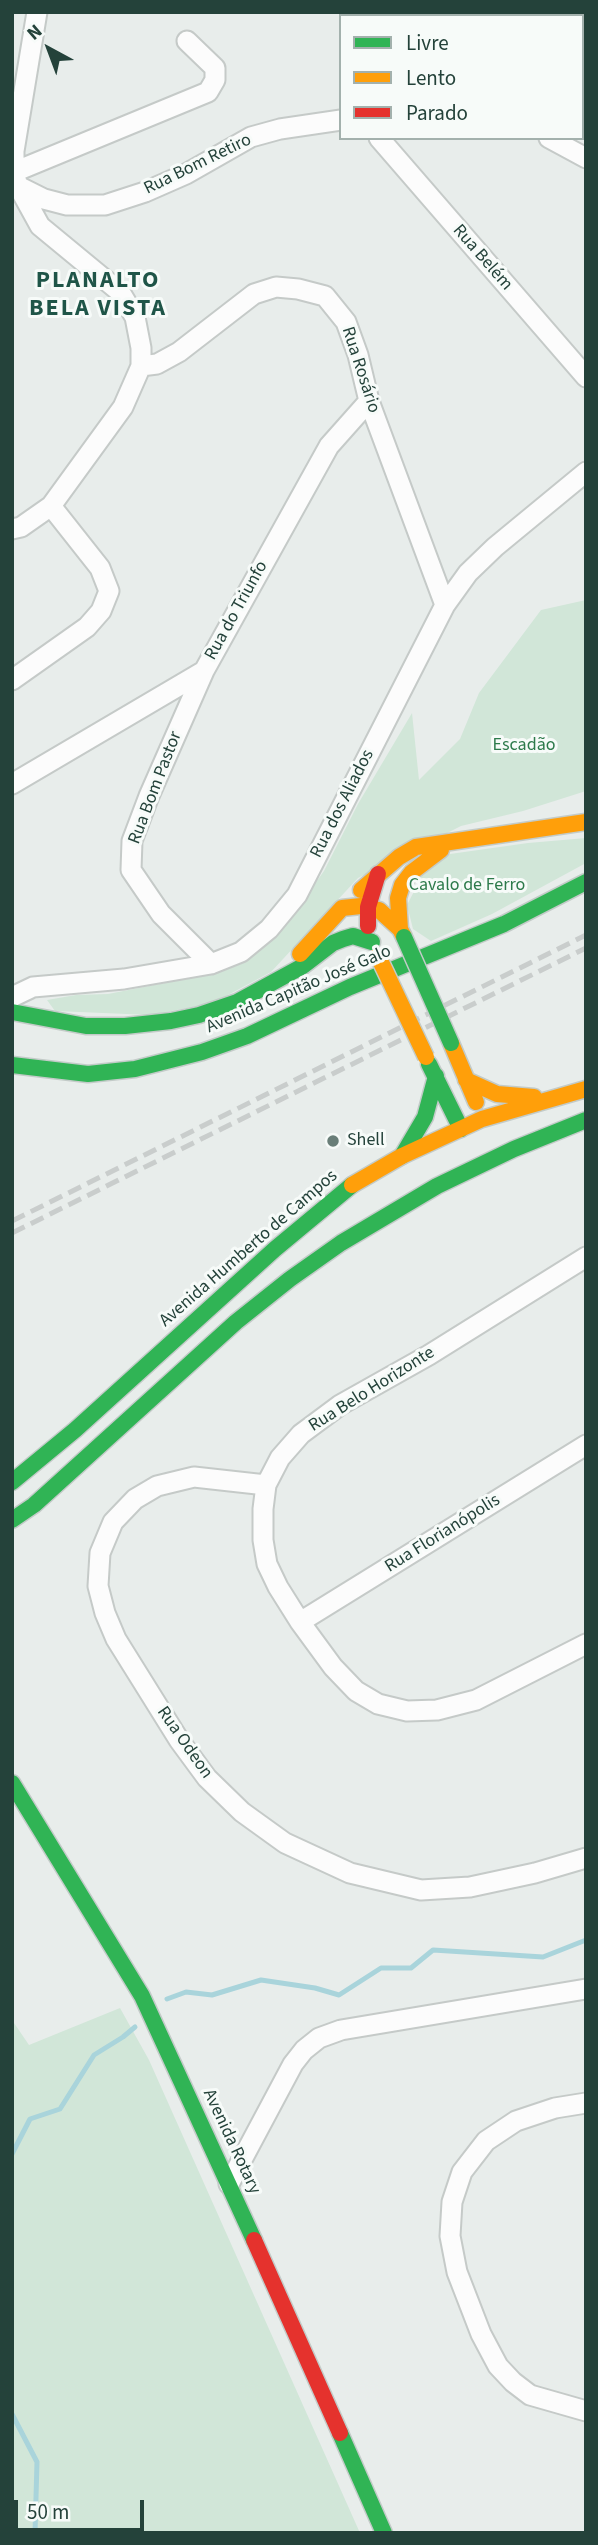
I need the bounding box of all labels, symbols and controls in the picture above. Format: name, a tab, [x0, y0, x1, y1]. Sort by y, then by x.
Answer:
north arrow	[14, 14, 84, 84]
legend	[339, 14, 584, 140]
text: N	[21, 18, 49, 47]
text: Livre	[406, 28, 449, 58]
text: Lento	[406, 63, 456, 93]
text: Parado	[406, 98, 468, 128]
street label: Rua Bom Retiro	[141, 130, 255, 200]
street label: Rua Belém	[447, 220, 517, 296]
district label: PLANALTO BELA VISTA	[30, 268, 166, 324]
street label: Rua Rosário	[336, 324, 384, 416]
street label: Rua do Triunfo	[201, 558, 273, 664]
street label: Rua Bom Pastor	[125, 729, 187, 847]
park label: Escadão	[493, 735, 555, 757]
street label: Rua dos Aliados	[306, 746, 380, 862]
park label: Cavalo de Ferro	[409, 875, 525, 897]
street label: Avenida Capitão José Galo	[203, 941, 395, 1039]
place label: Shell	[347, 1130, 385, 1152]
marker: Shell	[325, 1133, 341, 1149]
street label: Avenida Humberto de Campos	[156, 1166, 342, 1332]
street label: Rua Belo Horizonte	[305, 1343, 439, 1437]
street label: Rua Florianópolis	[381, 1490, 505, 1578]
street label: Rua Odeon	[151, 1703, 217, 1783]
street label: Avenida Rotary	[197, 2086, 265, 2198]
scale bar	[18, 2486, 147, 2530]
text: 50 m	[27, 2497, 69, 2527]

